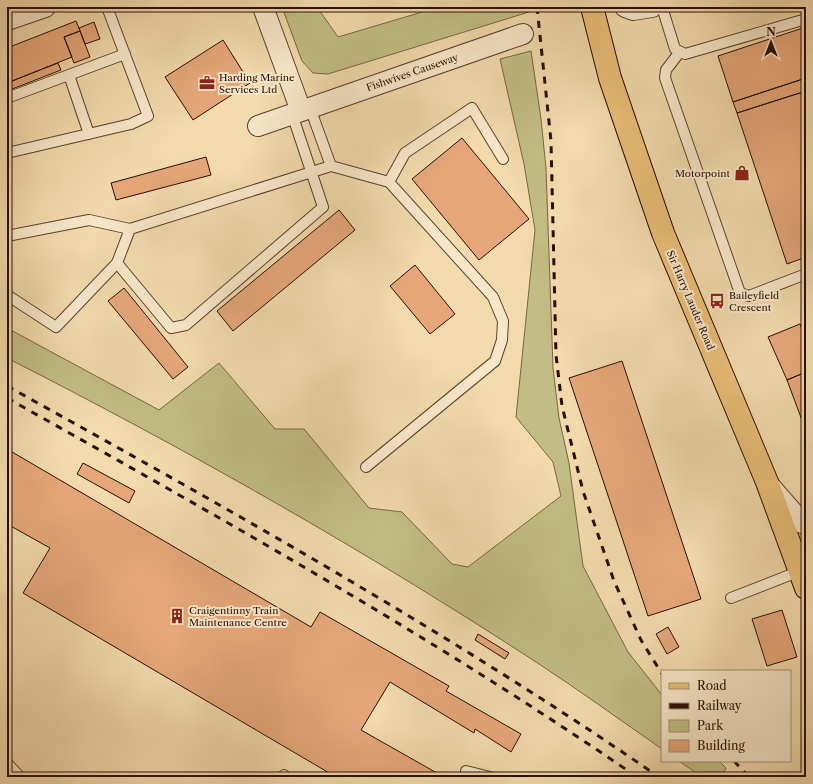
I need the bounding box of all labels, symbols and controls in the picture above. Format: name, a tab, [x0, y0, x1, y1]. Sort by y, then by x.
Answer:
north arrow	[751, 22, 791, 62]
text: N	[766, 25, 776, 39]
street label: Fishwives Causeway	[364, 51, 460, 94]
place label: Harding Marine Services Ltd	[219, 71, 295, 96]
office icon: Harding Marine Services Ltd	[198, 74, 216, 92]
shop icon: Motorpoint	[733, 164, 751, 182]
place label: Motorpoint	[675, 167, 730, 180]
street label: Sir Harry Lauder Road	[664, 248, 717, 352]
place label: Baileyfield Crescent	[729, 289, 779, 314]
bus stop icon: Baileyfield Crescent	[708, 292, 726, 310]
place label: Craigentinny Train Maintenance Centre	[189, 604, 287, 629]
building icon: Craigentinny Train Maintenance Centre	[168, 607, 186, 625]
legend	[661, 670, 791, 762]
text: Road	[697, 678, 727, 693]
text: Railway	[697, 698, 742, 713]
text: Park	[697, 718, 724, 733]
text: Building	[697, 738, 745, 753]

